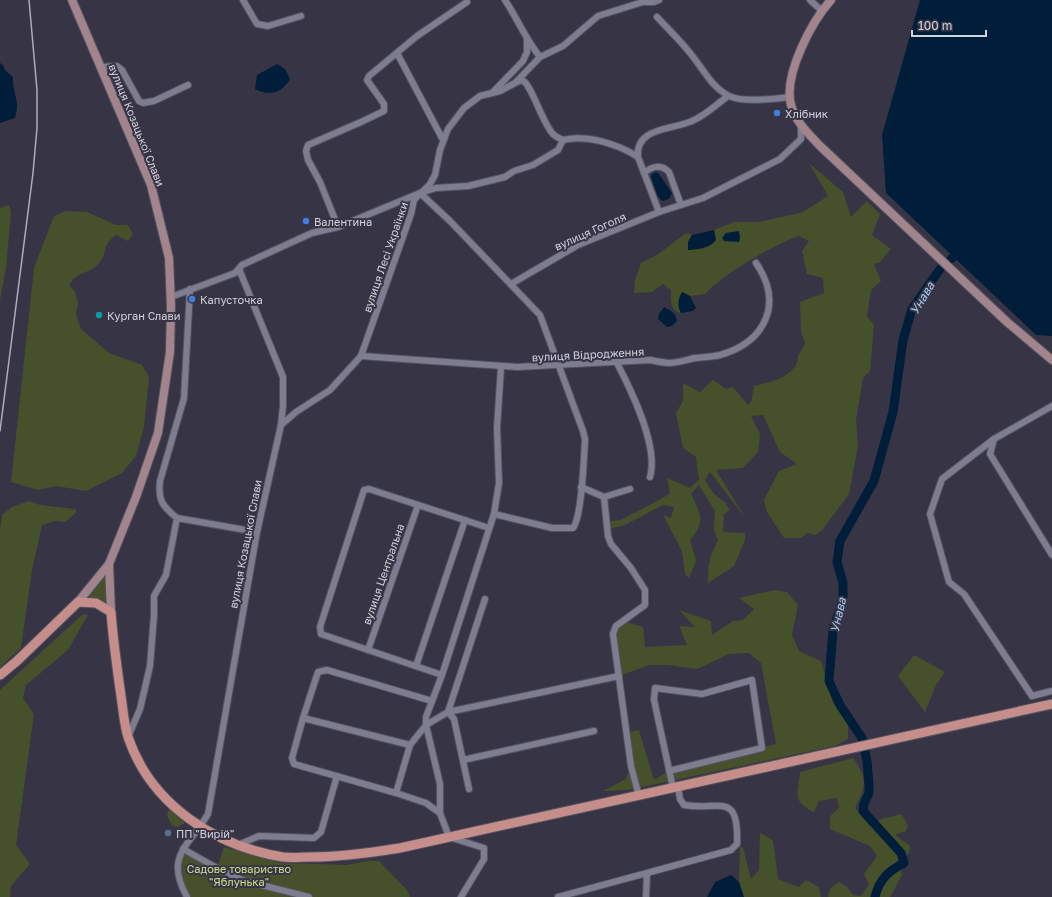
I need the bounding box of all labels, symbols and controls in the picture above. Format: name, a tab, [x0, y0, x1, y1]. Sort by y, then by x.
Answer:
scale bar	[912, 12, 986, 38]
text: 100 m	[918, 18, 952, 33]
street label: вулиця Козацької Слави	[106, 62, 168, 188]
place label: Хлібник	[785, 107, 829, 120]
marker: Хлібник	[772, 108, 782, 118]
street label: вулиця Лесі Українки	[360, 200, 410, 314]
street label: вулиця Гоголя	[552, 209, 628, 253]
place label: Валентина	[314, 215, 372, 228]
marker: Валентина	[301, 216, 311, 226]
water label: Унава	[906, 278, 938, 317]
place label: Капусточка	[200, 293, 263, 306]
marker: Капусточка	[187, 294, 197, 304]
place label: Курган Слави	[107, 309, 180, 322]
marker: Курган Слави	[94, 310, 104, 320]
street label: вулиця Відродження	[531, 345, 645, 363]
street label: вулиця Козацької Слави	[226, 479, 264, 609]
street label: вулиця Центральна	[360, 522, 406, 626]
water label: Унава	[827, 595, 850, 634]
place label: ПП "Вирій"	[176, 827, 234, 840]
marker: ПП "Вирій"	[163, 828, 173, 838]
park label: Садове товариство "Яблунька"	[187, 862, 292, 888]

